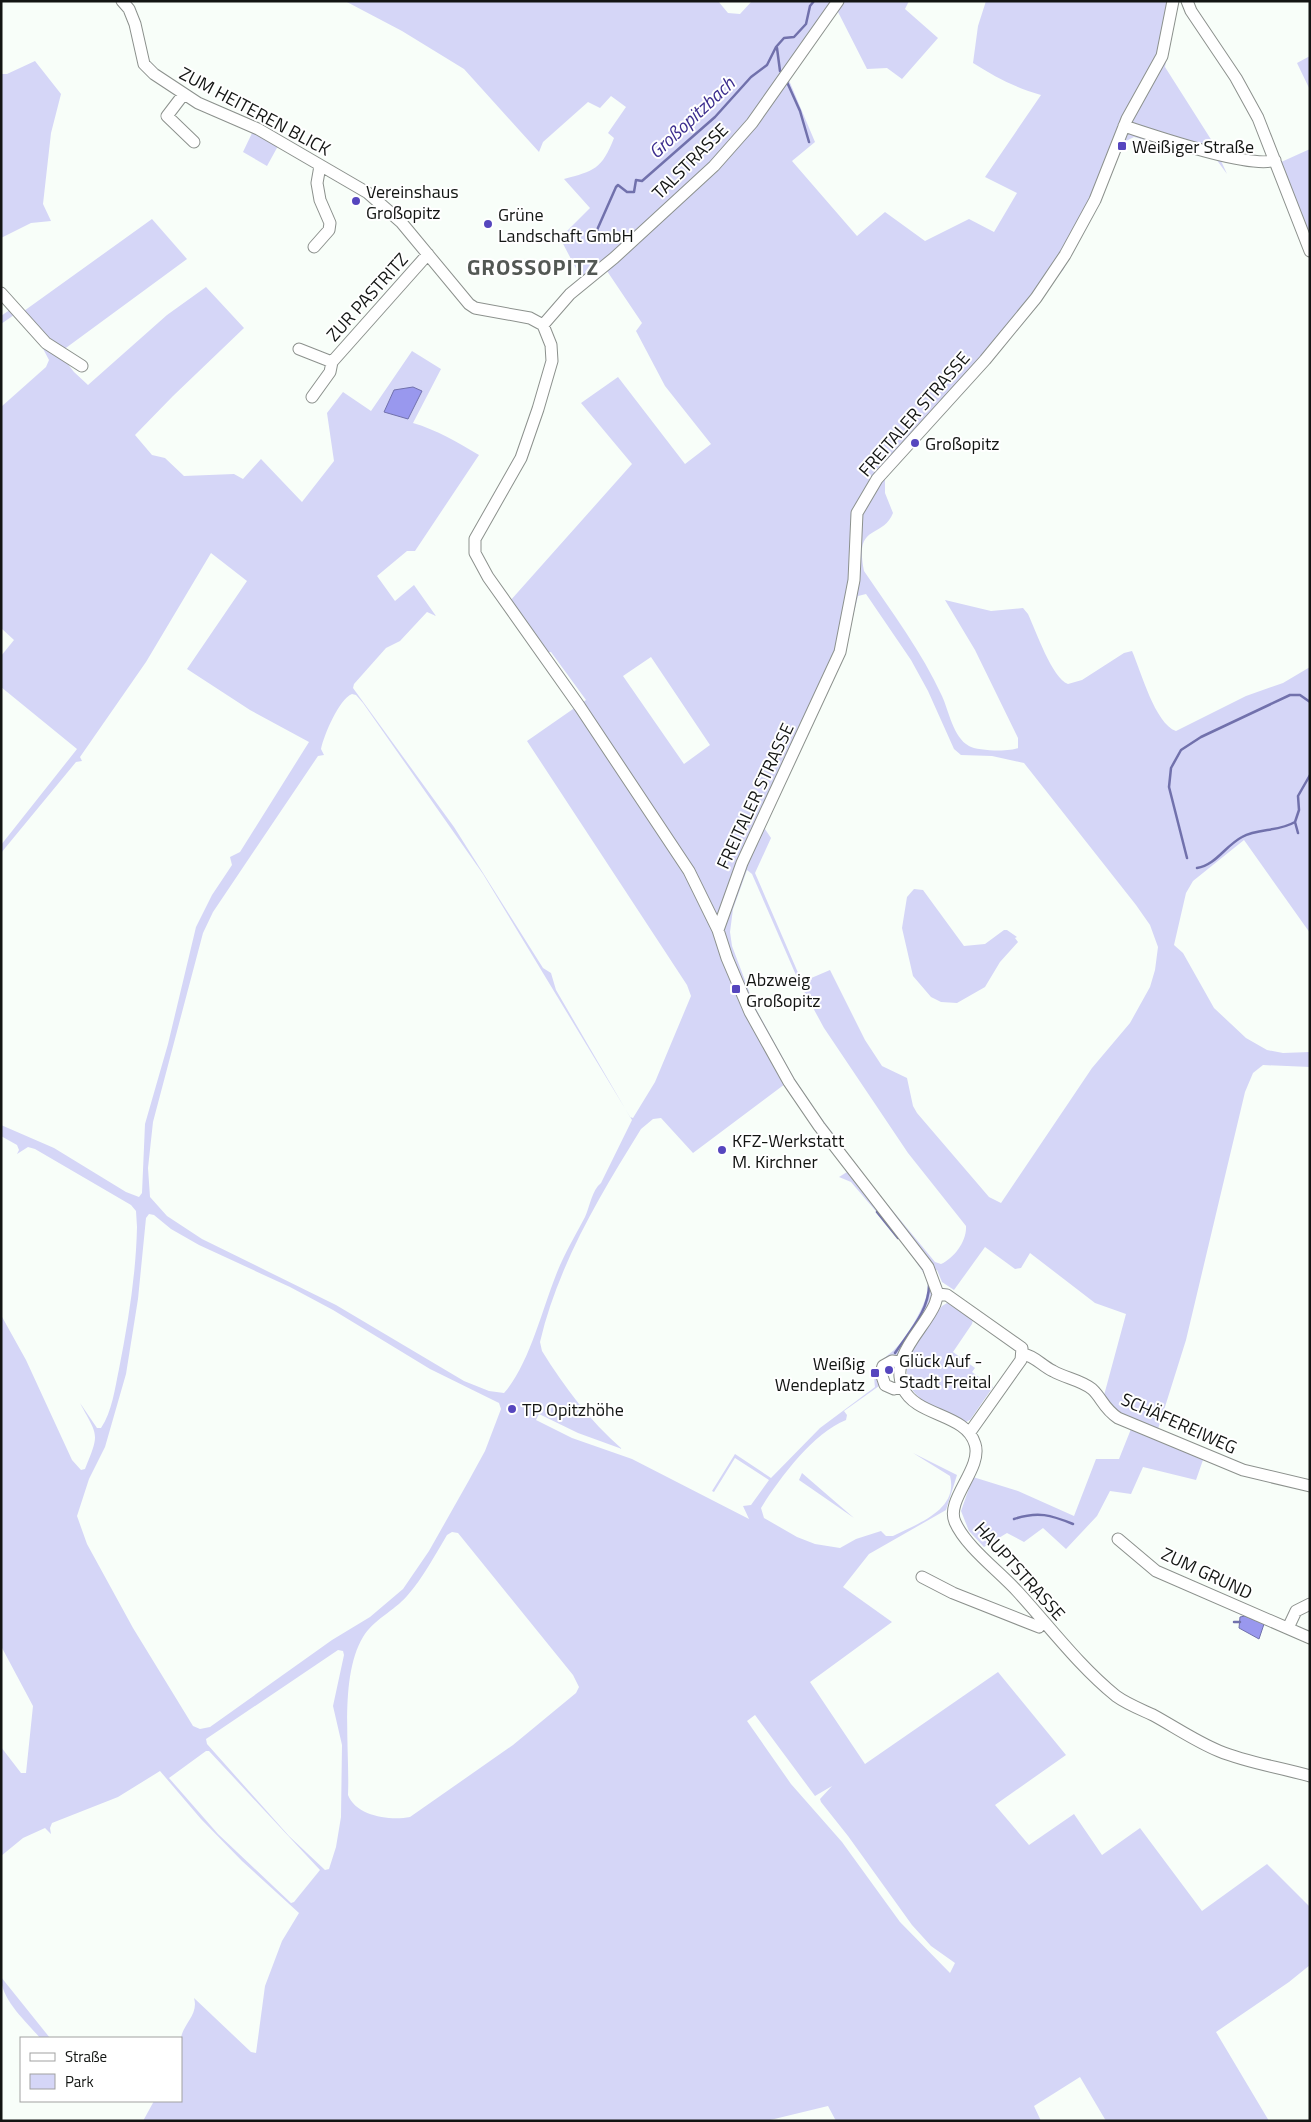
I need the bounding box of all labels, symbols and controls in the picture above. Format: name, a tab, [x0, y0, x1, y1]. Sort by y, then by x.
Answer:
street label: ZUM HEITEREN BLICK	[175, 60, 335, 162]
water label: Großopitzbach	[641, 69, 741, 165]
street label: TALSTRASSE	[646, 117, 734, 205]
place label: Weißiger Straße	[1132, 133, 1254, 160]
marker: Weißiger Straße	[1116, 140, 1128, 152]
place label: Vereinshaus Großopitz	[366, 178, 459, 226]
marker: Vereinshaus Großopitz	[350, 195, 362, 207]
place label: Grüne Landschaft GmbH	[498, 201, 634, 249]
marker: Grüne Landschaft GmbH	[482, 218, 494, 230]
street label: ZUR PASTRITZ	[320, 247, 414, 347]
district label: GROSSOPITZ	[467, 250, 599, 284]
street label: FREITALER STRASSE	[852, 345, 976, 483]
place label: Großopitz	[925, 430, 999, 457]
marker: Großopitz	[909, 437, 921, 449]
street label: FREITALER STRASSE	[709, 719, 801, 873]
place label: Abzweig Großopitz	[746, 966, 820, 1014]
marker: Abzweig Großopitz	[730, 983, 742, 995]
place label: KFZ-Werkstatt M. Kirchner	[732, 1127, 845, 1175]
marker: KFZ-Werkstatt M. Kirchner	[716, 1144, 728, 1156]
place label: Glück Auf - Stadt Freital	[899, 1347, 991, 1395]
place label: Weißig Wendeplatz	[775, 1350, 865, 1398]
marker: Glück Auf - Stadt Freital	[883, 1364, 895, 1376]
marker: Weißig Wendeplatz	[869, 1367, 881, 1379]
street label: SCHÄFEREIWEG	[1117, 1385, 1241, 1461]
place label: TP Opitzhöhe	[522, 1396, 624, 1423]
marker: TP Opitzhöhe	[506, 1403, 518, 1415]
street label: HAUPTSTRASSE	[968, 1516, 1072, 1626]
street label: ZUM GRUND	[1157, 1540, 1257, 1606]
legend	[20, 2037, 182, 2102]
text: Straße	[65, 2045, 107, 2068]
text: Park	[65, 2070, 94, 2093]

